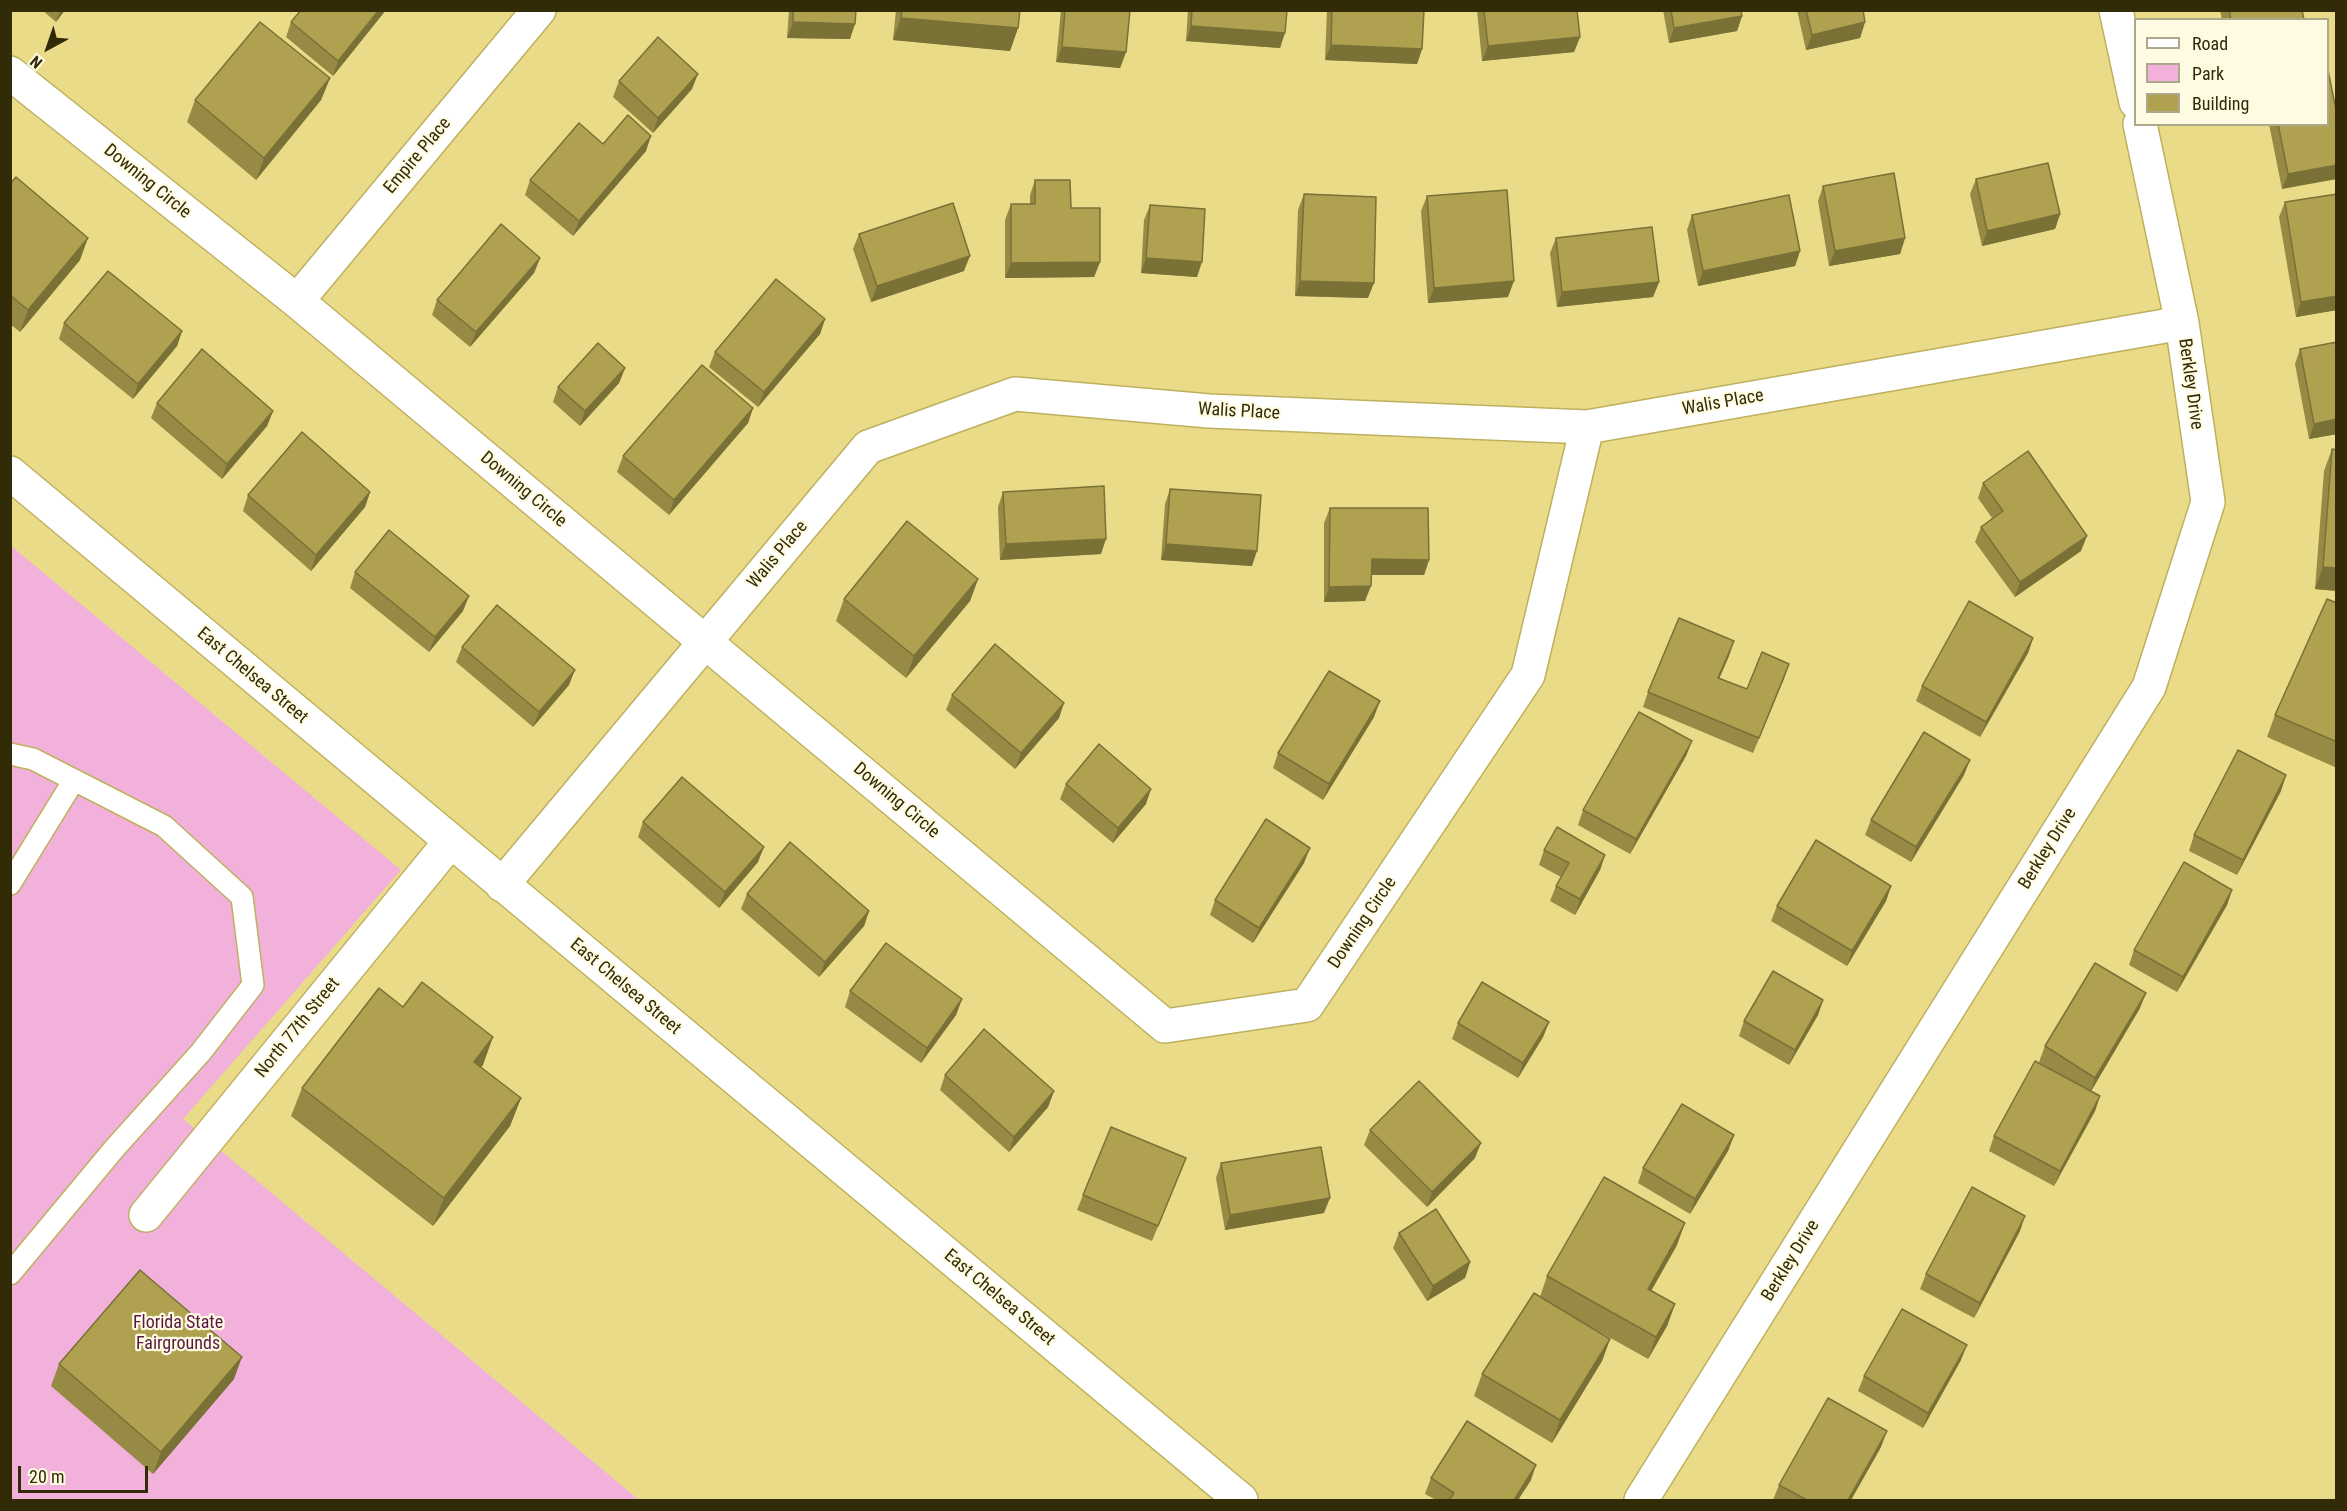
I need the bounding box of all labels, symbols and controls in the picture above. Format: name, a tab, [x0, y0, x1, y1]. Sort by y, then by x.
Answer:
north arrow	[18, 18, 78, 78]
legend	[2134, 18, 2329, 126]
text: Road	[2192, 33, 2228, 54]
text: N	[26, 52, 46, 73]
text: Park	[2192, 63, 2224, 84]
text: Building	[2192, 93, 2249, 114]
street label: Empire Place	[380, 113, 456, 199]
street label: Downing Circle	[99, 140, 195, 224]
street label: Berkley Drive	[2173, 337, 2207, 431]
street label: Walis Place	[1681, 385, 1765, 421]
street label: Walis Place	[1197, 399, 1281, 425]
street label: Downing Circle	[475, 448, 571, 532]
street label: Walis Place	[743, 517, 813, 593]
street label: East Chelsea Street	[192, 623, 312, 729]
street label: Downing Circle	[848, 759, 944, 843]
street label: Berkley Drive	[2015, 804, 2081, 894]
street label: Downing Circle	[1324, 873, 1402, 973]
street label: East Chelsea Street	[565, 934, 685, 1040]
street label: North 77th Street	[251, 974, 345, 1082]
street label: Berkley Drive	[1758, 1216, 1824, 1306]
street label: East Chelsea Street	[939, 1245, 1059, 1351]
park label: Florida State Fairgrounds	[133, 1312, 223, 1354]
scale bar	[21, 1454, 152, 1492]
text: 20 m	[29, 1466, 64, 1487]

